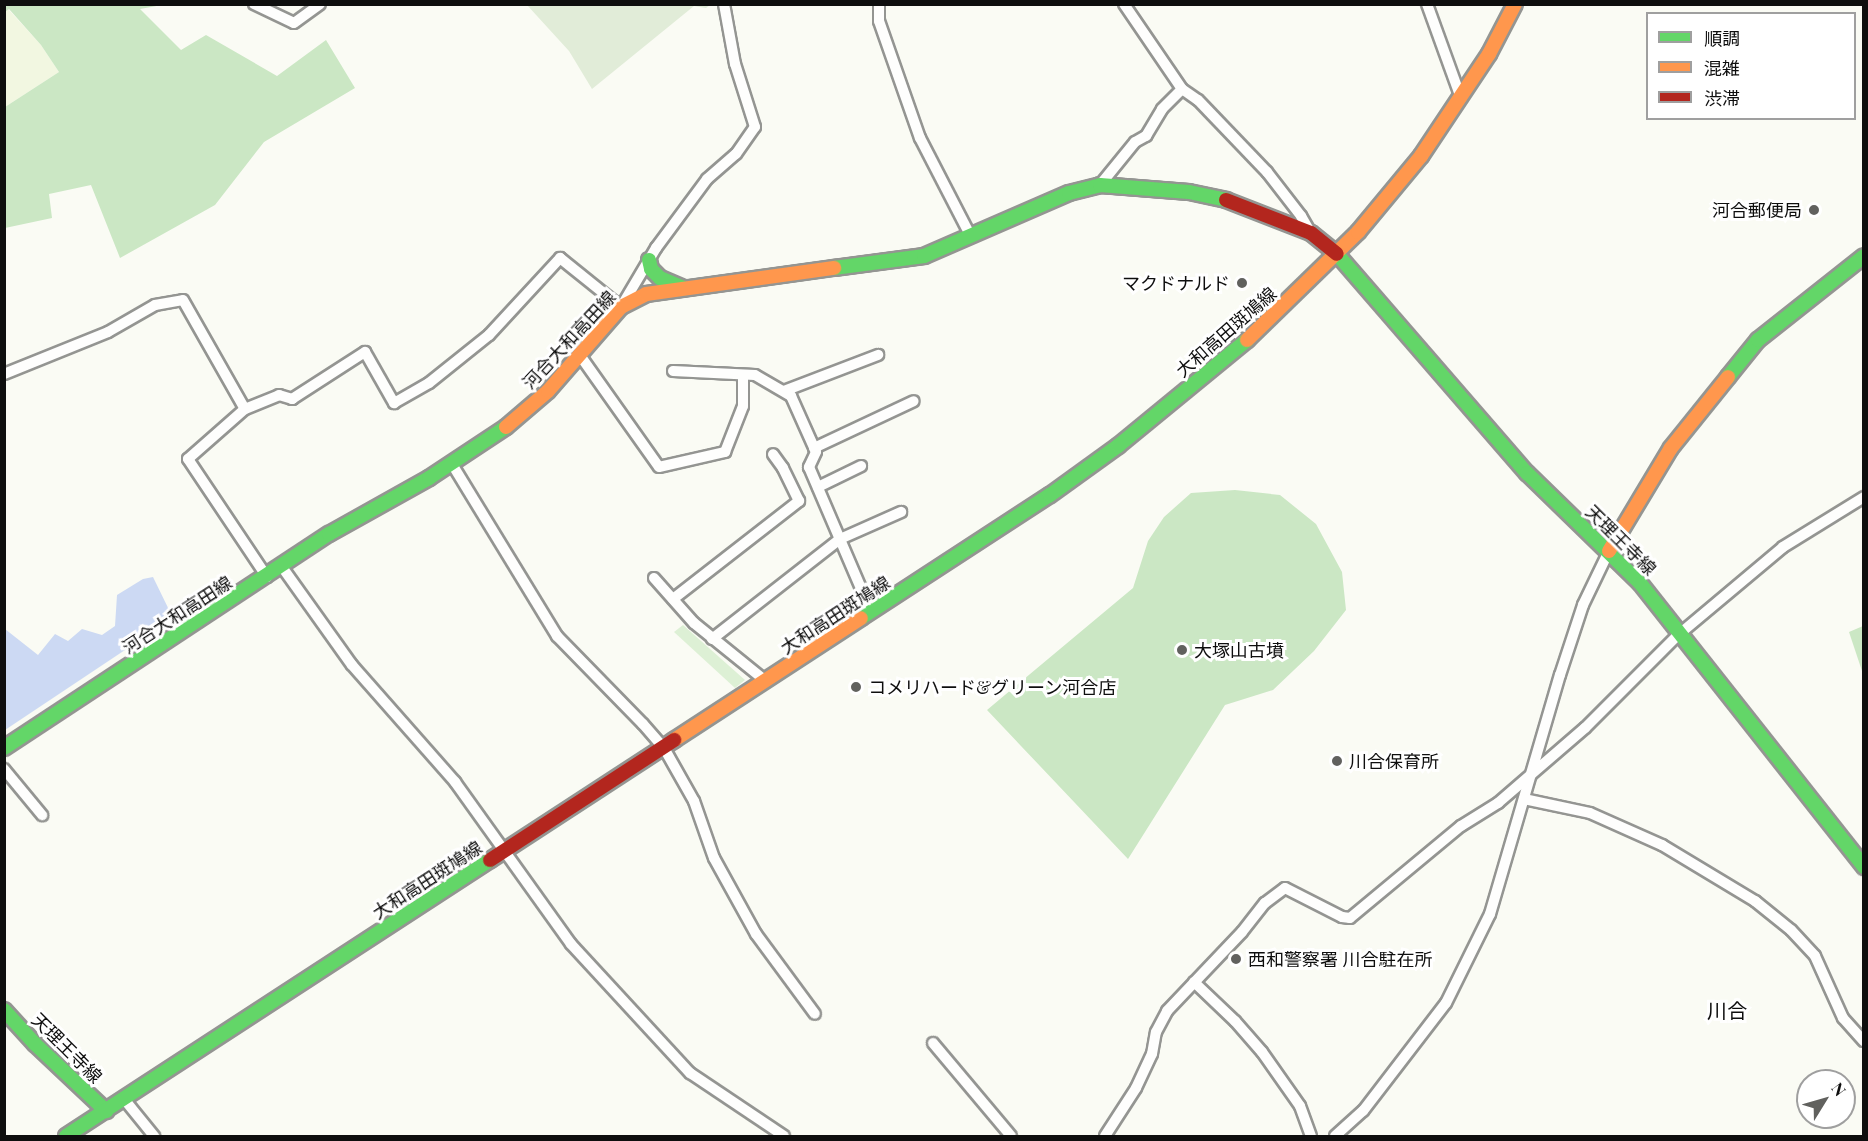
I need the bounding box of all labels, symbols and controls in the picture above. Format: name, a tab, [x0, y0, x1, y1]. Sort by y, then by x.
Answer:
legend	[1646, 12, 1856, 120]
text: 順調	[1704, 26, 1740, 50]
text: 混雑	[1704, 56, 1740, 80]
text: 渋滞	[1704, 86, 1740, 110]
place label: 河合郵便局	[1712, 199, 1802, 221]
marker: 河合郵便局	[1807, 203, 1821, 217]
place label: マクドナルド	[1122, 272, 1230, 294]
marker: マクドナルド	[1235, 276, 1249, 290]
street label: 大和高田斑鳩線	[1171, 283, 1281, 381]
street label: 河合大和高田線	[518, 287, 620, 393]
street label: 天理王寺線	[1582, 501, 1660, 579]
street label: 河合大和高田線	[118, 572, 236, 658]
street label: 大和高田斑鳩線	[776, 572, 894, 658]
place label: 大塚山古墳	[1194, 639, 1284, 661]
marker: 大塚山古墳	[1175, 643, 1189, 657]
place label: コメリハード&グリーン河合店	[868, 676, 1117, 698]
marker: コメリハード&グリーン河合店	[849, 680, 863, 694]
place label: 川合保育所	[1349, 750, 1439, 772]
marker: 川合保育所	[1330, 754, 1344, 768]
street label: 大和高田斑鳩線	[368, 837, 486, 923]
place label: 西和警察署 川合駐在所	[1248, 948, 1432, 970]
marker: 西和警察署 川合駐在所	[1229, 952, 1243, 966]
district label: 川合	[1707, 997, 1747, 1021]
street label: 天理王寺線	[28, 1009, 106, 1087]
north arrow	[1796, 1069, 1856, 1129]
text: N	[1827, 1078, 1851, 1100]

